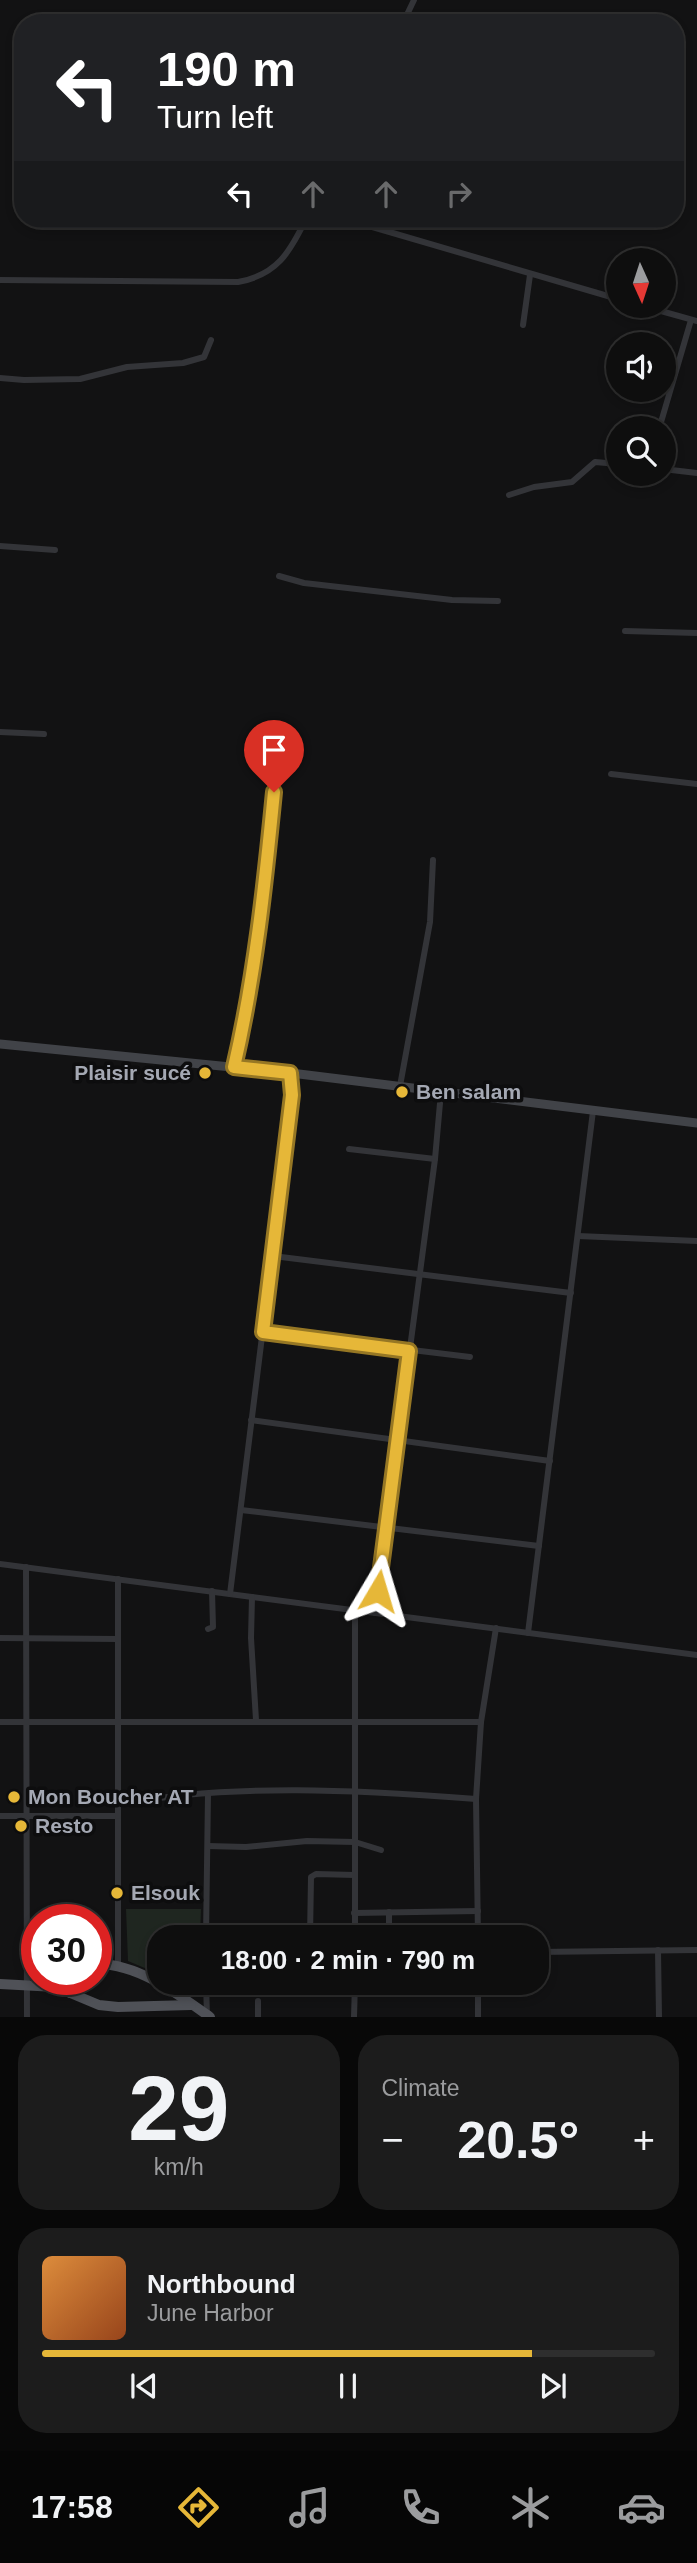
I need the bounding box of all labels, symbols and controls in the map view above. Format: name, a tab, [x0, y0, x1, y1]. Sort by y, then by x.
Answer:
icon: left	[42, 42, 133, 133]
text: 190 m	[157, 42, 296, 96]
text: Turn left	[157, 99, 273, 135]
icon: left	[221, 175, 259, 213]
icon: ahead	[294, 175, 332, 213]
icon: ahead	[367, 175, 405, 213]
icon: right	[440, 175, 478, 213]
north arrow	[606, 248, 676, 318]
map controls	[606, 248, 676, 486]
button: sound	[606, 332, 676, 402]
button: search	[606, 416, 676, 486]
pin	[244, 720, 304, 792]
icon: arrive	[255, 731, 293, 769]
place label: Plaisir sucé	[74, 1061, 191, 1084]
marker: Plaisir sucé	[197, 1065, 213, 1081]
place label: Ben salam	[416, 1080, 521, 1103]
marker: Ben salam	[394, 1084, 410, 1100]
position arrow	[341, 1554, 415, 1628]
place label: Mon Boucher AT	[28, 1785, 194, 1808]
marker: Mon Boucher AT	[6, 1789, 22, 1805]
place label: Resto	[35, 1814, 93, 1837]
marker: Resto	[13, 1818, 29, 1834]
place label: Elsouk	[131, 1881, 200, 1904]
marker: Elsouk	[109, 1885, 125, 1901]
speed limit sign: 30	[21, 1904, 112, 1995]
text: 18:00 · 2 min · 790 m	[221, 1945, 475, 1975]
text: 29	[128, 2058, 229, 2159]
text: Climate	[382, 2075, 459, 2101]
text: 20.5°	[457, 2111, 579, 2169]
text: −	[382, 2119, 404, 2161]
text: +	[633, 2119, 655, 2161]
text: km/h	[154, 2154, 204, 2180]
text: Northbound	[147, 2269, 296, 2299]
text: June Harbor	[147, 2300, 274, 2326]
icon: previous	[125, 2367, 163, 2405]
icon: pause	[329, 2367, 367, 2405]
icon: next	[534, 2367, 572, 2405]
icon: directions	[174, 2483, 223, 2532]
icon: music	[285, 2483, 334, 2532]
icon: phone	[396, 2483, 445, 2532]
icon: climate	[506, 2483, 555, 2532]
icon: car	[617, 2483, 666, 2532]
text: 17:58	[31, 2489, 113, 2525]

